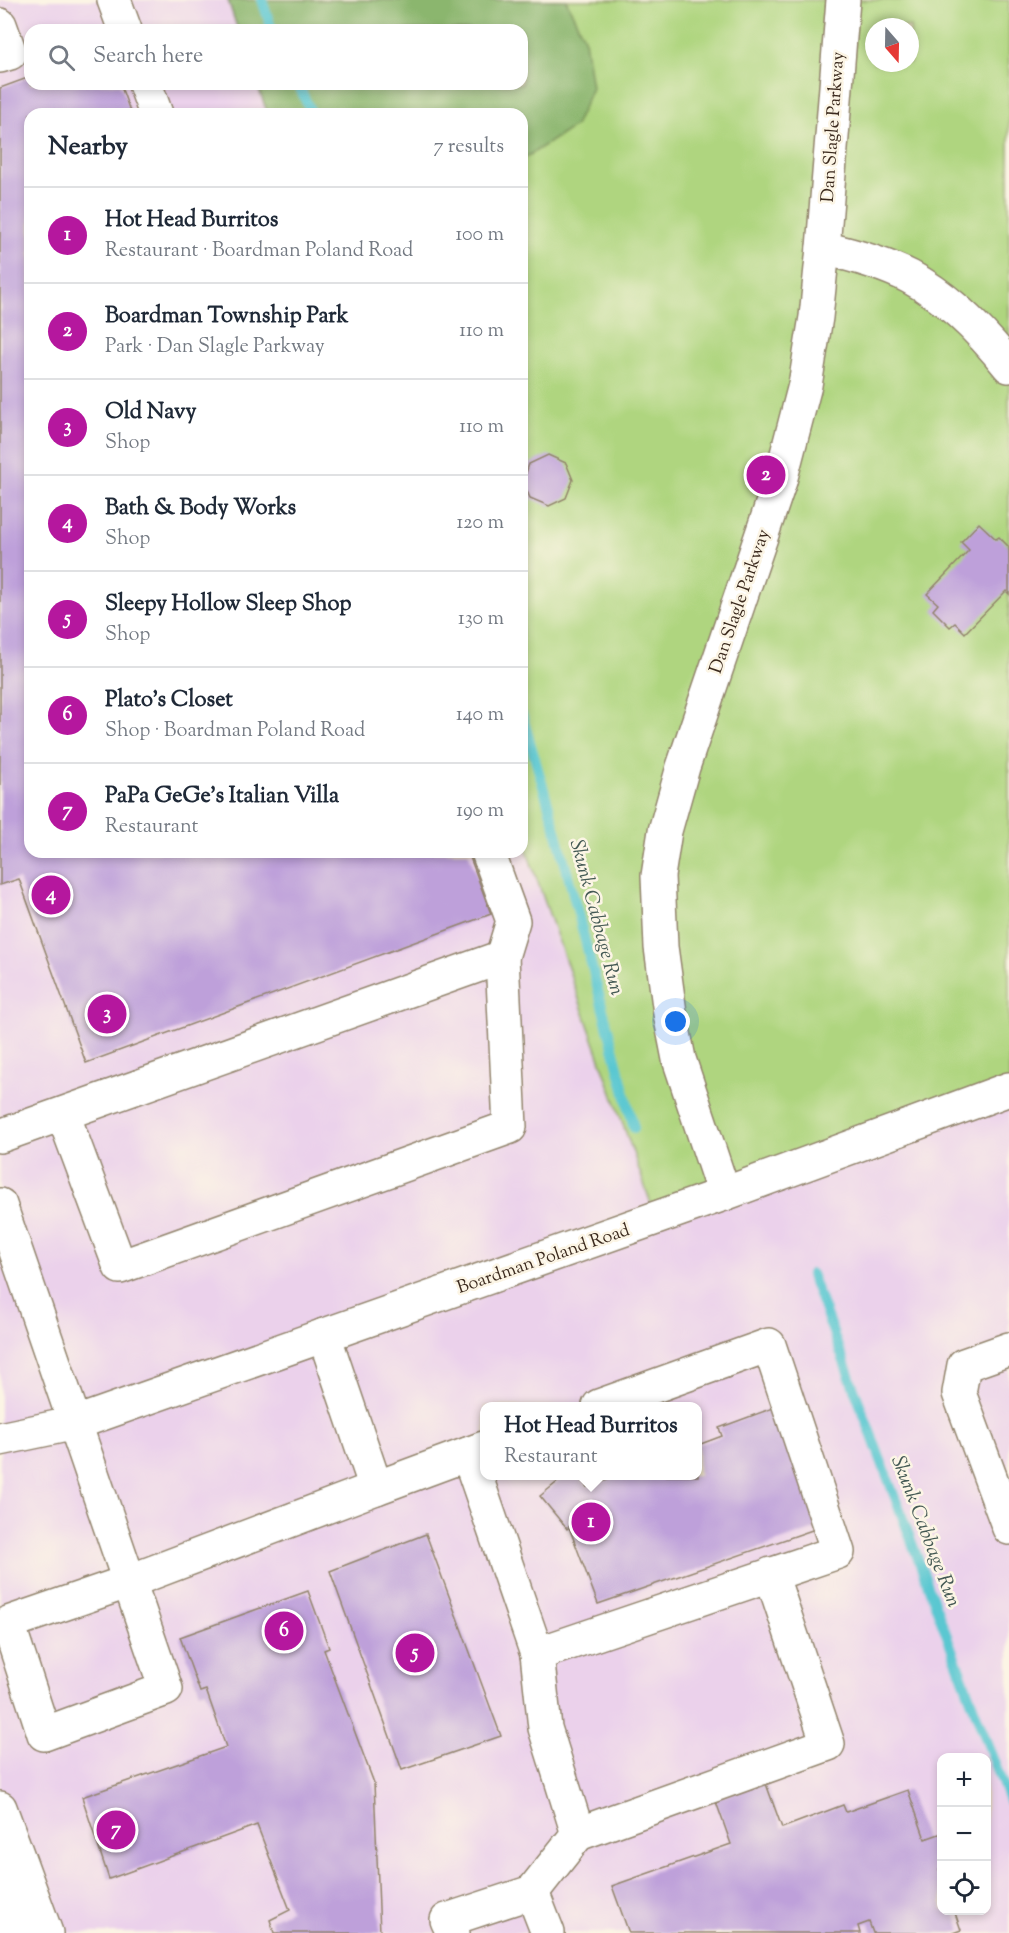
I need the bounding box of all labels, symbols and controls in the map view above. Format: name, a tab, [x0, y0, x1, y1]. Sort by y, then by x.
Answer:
north arrow	[865, 18, 919, 72]
search box	[24, 24, 528, 90]
icon: search	[45, 41, 78, 74]
text: Search here	[93, 41, 203, 73]
street label: Dan Slagle Parkway	[816, 51, 852, 203]
text: Nearby	[48, 129, 128, 166]
text: 7 results	[433, 133, 504, 162]
text: Hot Head Burritos	[105, 205, 279, 237]
text: 1	[64, 221, 71, 250]
text: 100 m	[455, 221, 504, 250]
text: Restaurant · Boardman Poland Road	[105, 237, 413, 266]
text: Boardman Township Park	[105, 301, 348, 333]
text: 2	[63, 317, 72, 346]
text: 110 m	[459, 317, 504, 346]
text: Park · Dan Slagle Parkway	[105, 333, 325, 362]
text: Old Navy	[105, 397, 197, 429]
text: 3	[63, 413, 72, 442]
text: 110 m	[459, 413, 504, 442]
text: Shop	[105, 429, 150, 458]
pin: 2	[746, 452, 786, 498]
text: Bath & Body Works	[105, 493, 296, 525]
text: 4	[62, 509, 73, 538]
text: 120 m	[456, 509, 504, 538]
text: Shop	[105, 525, 150, 554]
street label: Dan Slagle Parkway	[704, 526, 778, 677]
text: Sleepy Hollow Sleep Shop	[105, 589, 352, 621]
text: 5	[64, 605, 71, 634]
text: 130 m	[458, 605, 504, 634]
text: Shop	[105, 621, 150, 650]
text: Plato's Closet	[105, 685, 233, 717]
text: 6	[63, 701, 72, 730]
text: 140 m	[456, 701, 504, 730]
text: Shop · Boardman Poland Road	[105, 717, 365, 746]
text: PaPa GeGe's Italian Villa	[105, 781, 339, 813]
text: 7	[62, 797, 73, 826]
text: 190 m	[456, 797, 504, 826]
text: Restaurant	[105, 813, 198, 842]
water label: Skunk Cabbage Run	[561, 836, 630, 999]
pin: 4	[32, 872, 70, 918]
pin: 3	[88, 992, 126, 1036]
your location	[661, 1007, 690, 1036]
street label: Boardman Poland Road	[454, 1218, 634, 1302]
popup	[480, 1402, 702, 1480]
text: Hot Head Burritos	[504, 1411, 678, 1443]
text: Restaurant	[504, 1443, 598, 1472]
water label: Skunk Cabbage Run	[882, 1452, 967, 1612]
pin: 1	[572, 1500, 610, 1544]
pin: 6	[264, 1608, 304, 1654]
pin: 5	[396, 1630, 434, 1676]
map controls	[937, 1753, 991, 1915]
button: +	[937, 1753, 991, 1807]
button: −	[937, 1807, 991, 1861]
pin: 7	[96, 1808, 136, 1852]
button: locate	[937, 1861, 991, 1915]

